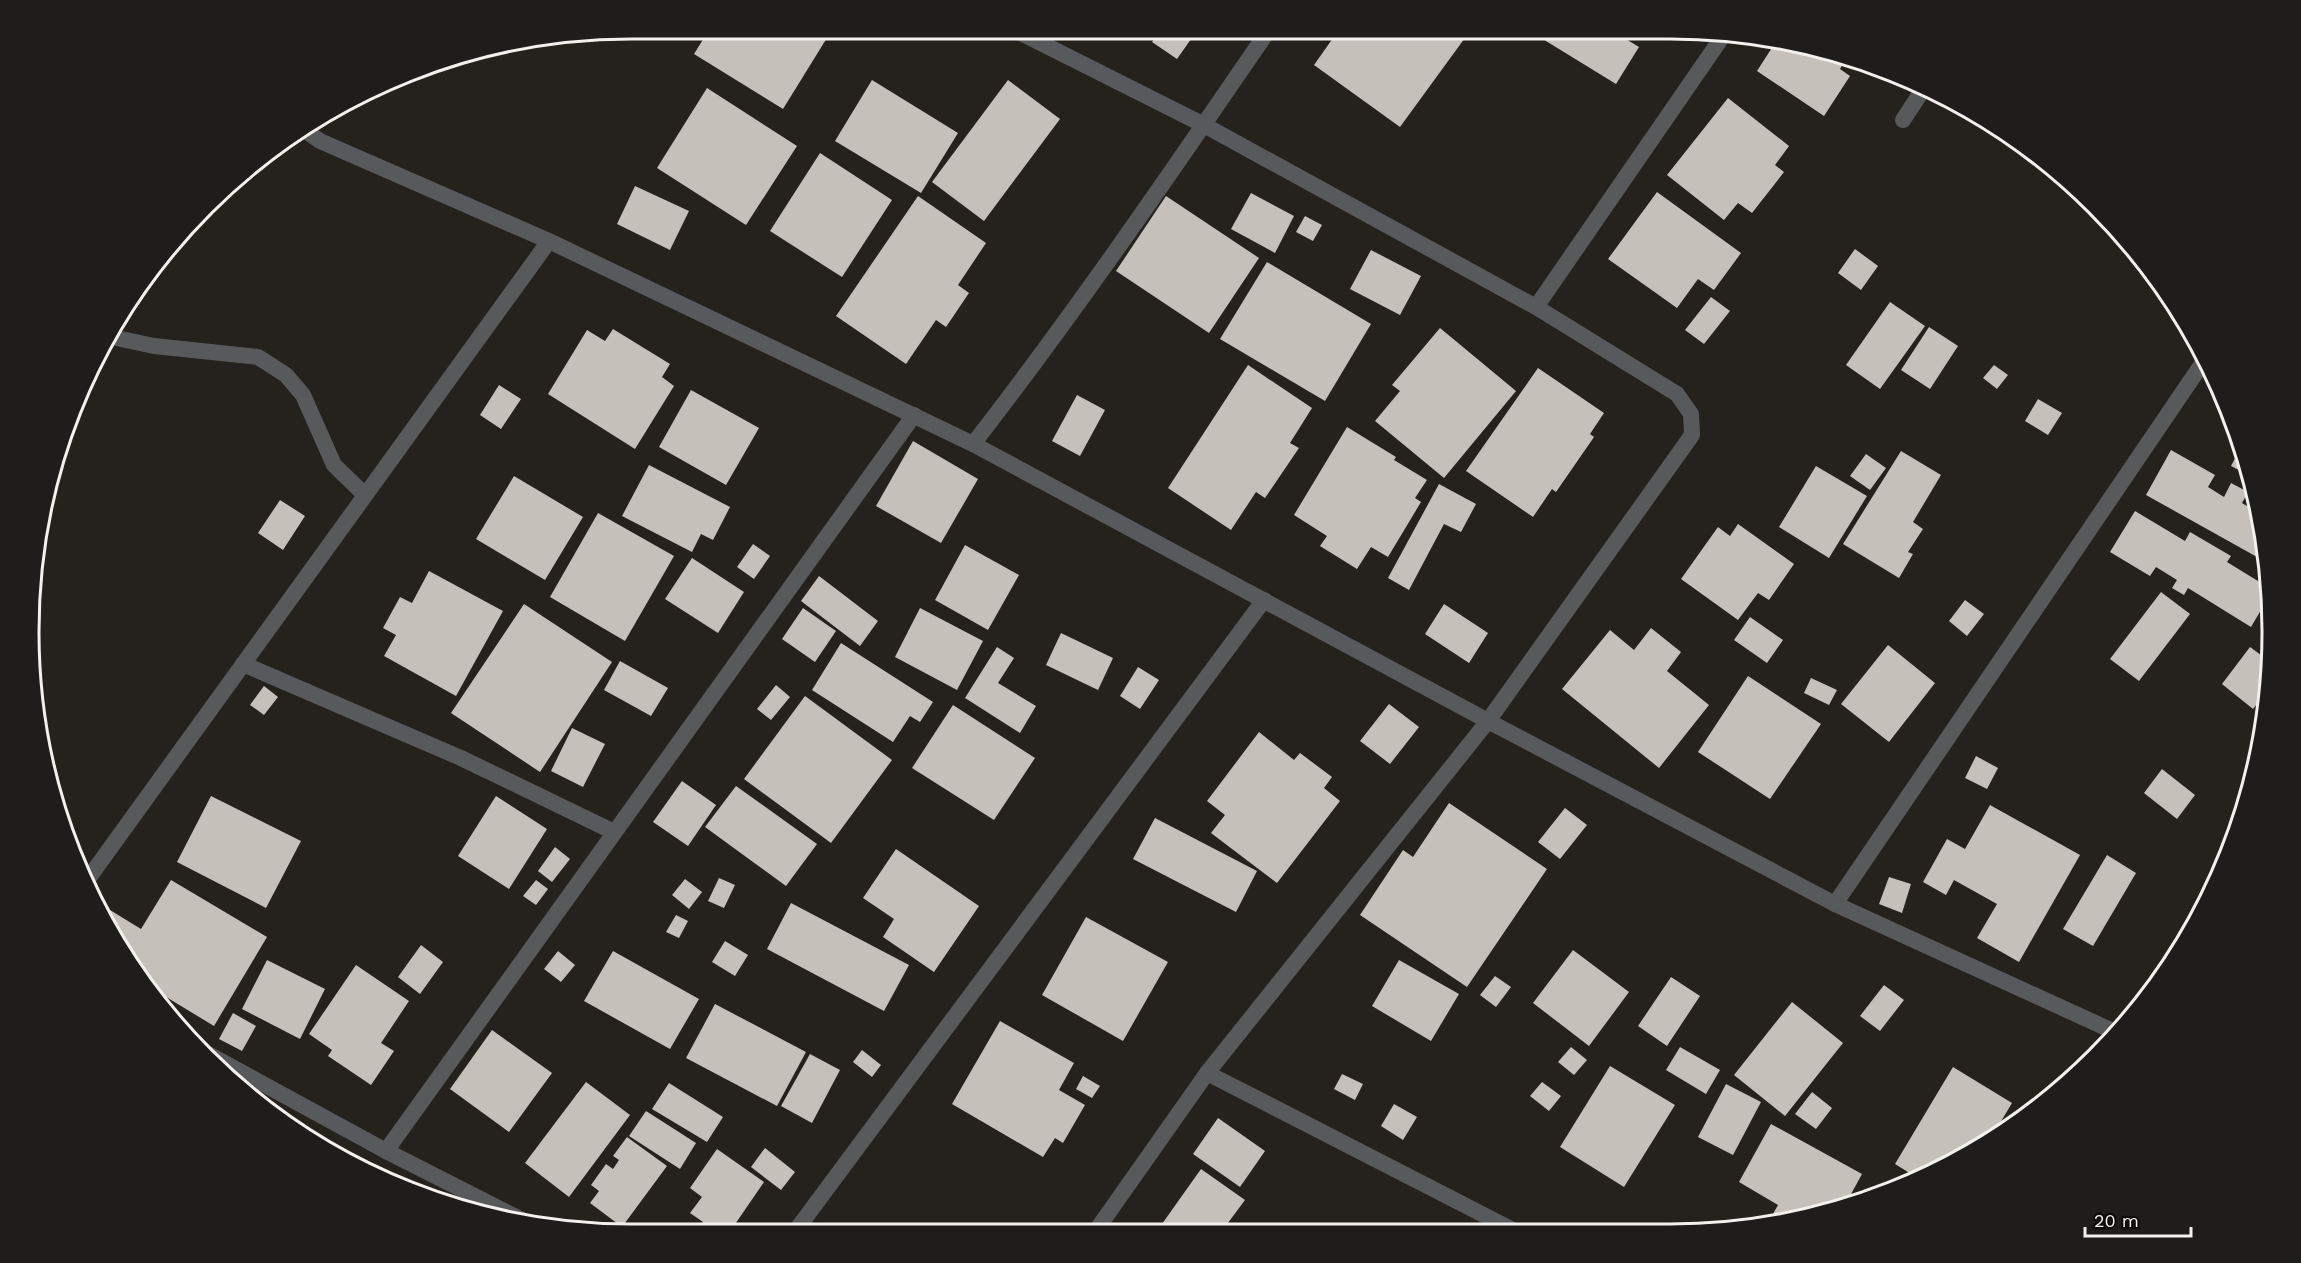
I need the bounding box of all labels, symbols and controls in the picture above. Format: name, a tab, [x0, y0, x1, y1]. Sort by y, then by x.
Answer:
scale bar	[2085, 1200, 2192, 1238]
text: 20 m	[2094, 1210, 2139, 1231]

